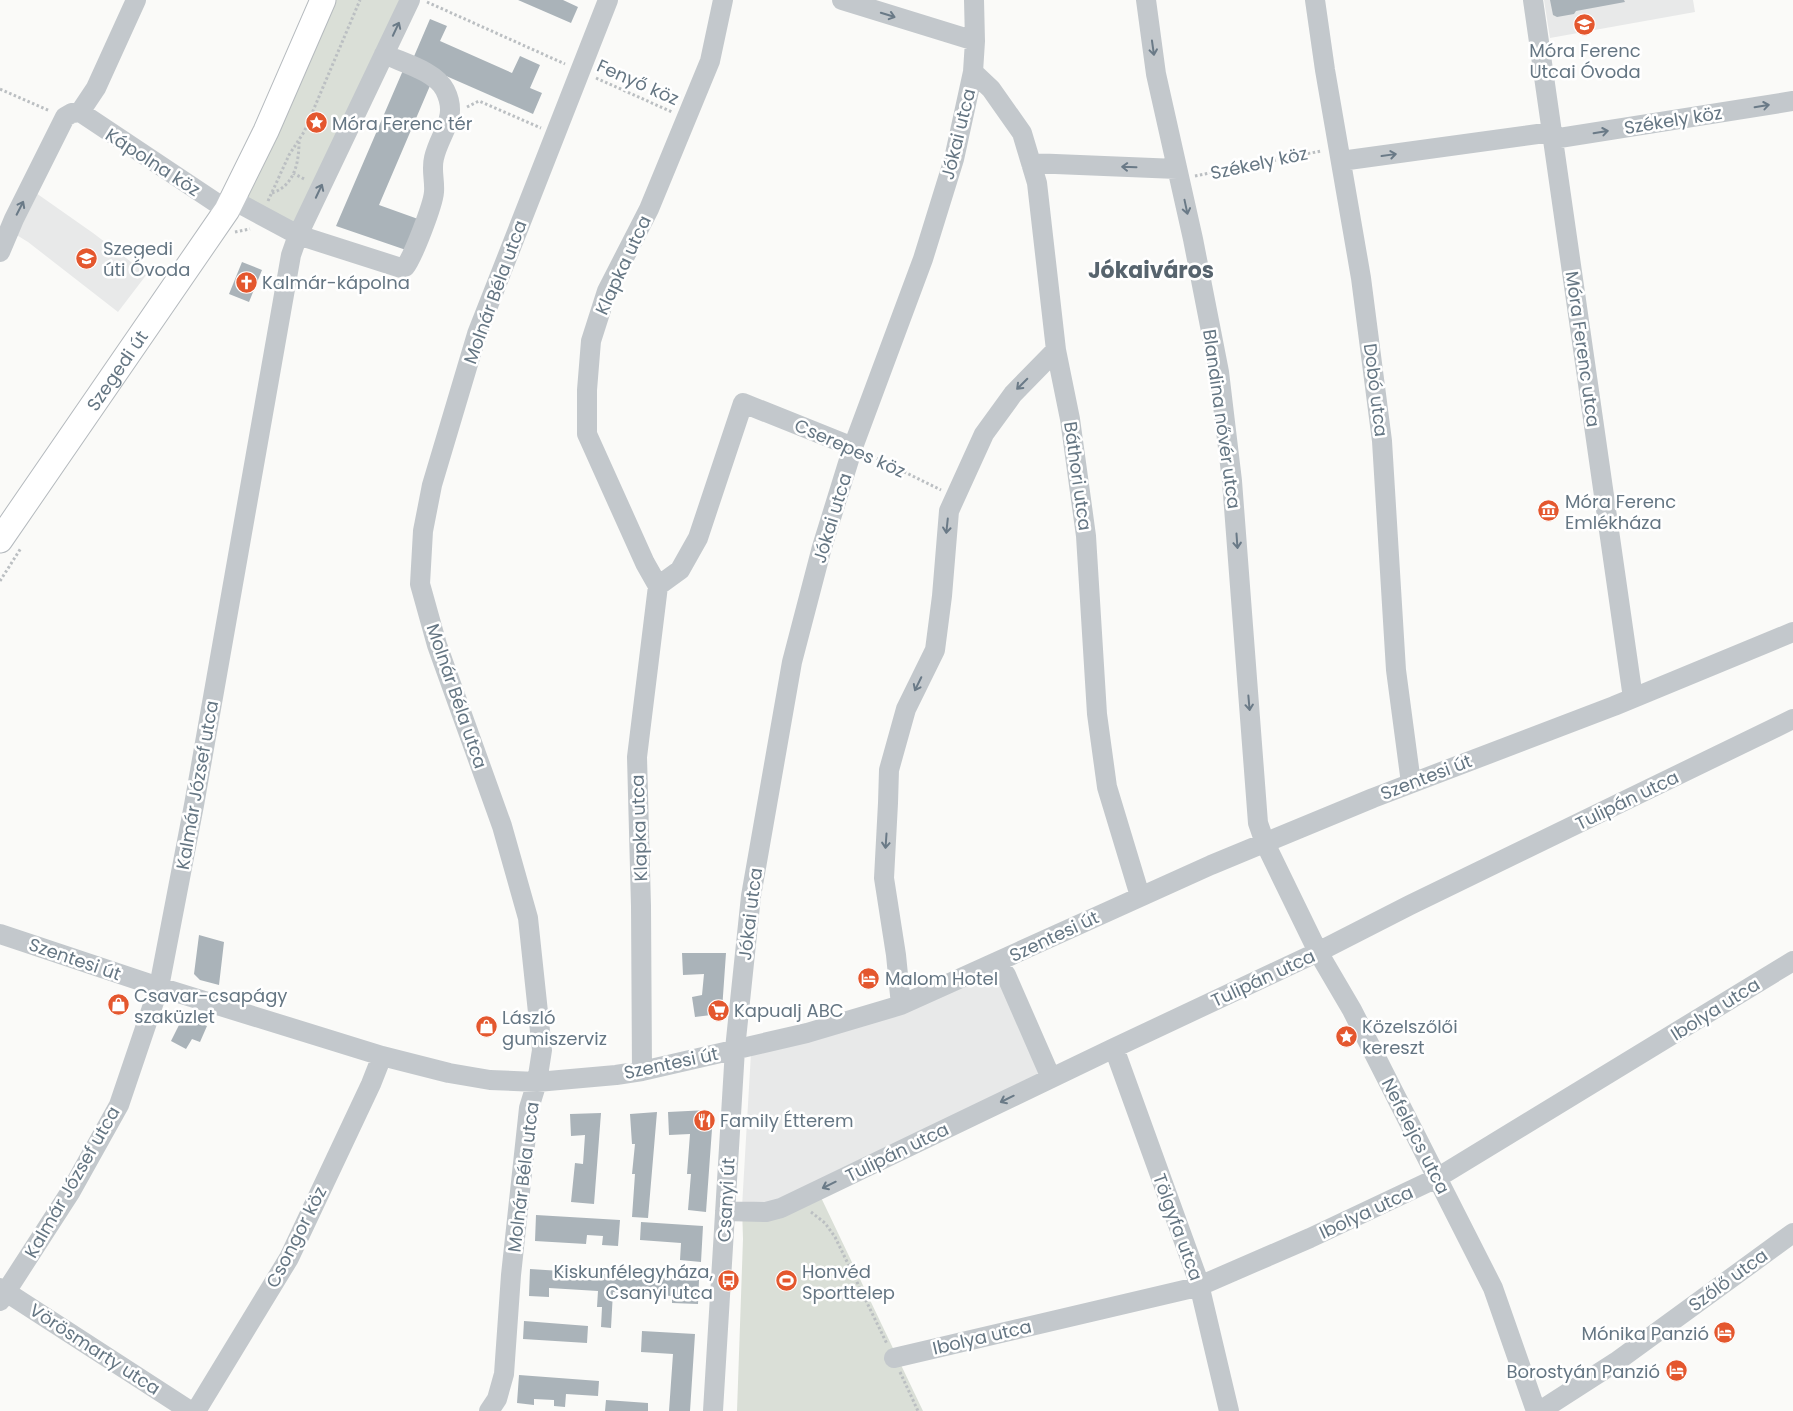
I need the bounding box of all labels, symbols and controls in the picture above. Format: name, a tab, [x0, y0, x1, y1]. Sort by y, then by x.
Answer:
one-way arrow	[880, 10, 896, 20]
school or university icon: Móra Ferenc Utcai Óvoda	[1573, 13, 1597, 37]
one-way arrow	[391, 21, 401, 36]
place label: Móra Ferenc Utcai Óvoda	[1529, 38, 1641, 84]
one-way arrow	[1148, 40, 1158, 56]
street label: Fenyő köz	[593, 53, 683, 111]
street label: Jókai utca	[935, 86, 981, 182]
street label: Székely köz	[1622, 100, 1724, 140]
one-way arrow	[1753, 101, 1769, 111]
place icon: Móra Ferenc tér	[304, 111, 328, 135]
place label: Móra Ferenc tér	[332, 111, 473, 136]
street label: Kápolna köz	[101, 122, 205, 202]
one-way arrow	[1593, 126, 1609, 136]
street label: Székely köz	[1208, 141, 1310, 185]
one-way arrow	[1381, 149, 1397, 159]
one-way arrow	[1121, 162, 1137, 171]
one-way arrow	[315, 184, 324, 199]
one-way arrow	[1182, 199, 1191, 215]
one-way arrow	[16, 201, 25, 216]
street label: Klapka utca	[589, 211, 657, 319]
street label: Molnár Béla utca	[457, 217, 533, 367]
place label: Szegedi úti Óvoda	[103, 236, 190, 282]
school or university icon: Szegedi úti Óvoda	[75, 246, 99, 270]
district label: Jókaiváros	[1088, 255, 1214, 286]
street label: Móra Ferenc utca	[1560, 269, 1606, 429]
church icon: Kalmár-kápolna	[234, 270, 258, 294]
place label: Kalmár-kápolna	[262, 270, 410, 295]
street label: Szegedi út	[80, 325, 153, 416]
street label: Blandina nővér utca	[1197, 328, 1247, 510]
street label: Dobó utca	[1358, 342, 1394, 438]
one-way arrow	[1016, 378, 1028, 390]
street label: Cserepes köz	[791, 412, 909, 484]
street label: Báthori utca	[1058, 420, 1098, 532]
street label: Jókai utca	[806, 470, 858, 566]
place label: Móra Ferenc Emlékháza	[1565, 489, 1676, 535]
museum icon: Móra Ferenc Emlékháza	[1537, 499, 1561, 523]
one-way arrow	[942, 518, 952, 534]
one-way arrow	[1232, 532, 1241, 548]
street label: Molnár Béla utca	[421, 620, 493, 772]
one-way arrow	[913, 676, 922, 691]
one-way arrow	[1244, 694, 1254, 710]
street label: Kalmár József utca	[170, 698, 224, 872]
street label: Szentesi út	[1377, 748, 1475, 806]
street label: Tulipán utca	[1571, 764, 1683, 836]
street label: Klapka utca	[625, 774, 653, 882]
one-way arrow	[881, 833, 891, 849]
street label: Jókai utca	[732, 866, 768, 962]
street label: Szentesi út	[1005, 904, 1103, 968]
street label: Szentesi út	[26, 932, 124, 986]
street label: Tulipán utca	[1207, 943, 1319, 1013]
hotel icon: Malom Hotel	[857, 966, 881, 990]
place label: Malom Hotel	[885, 966, 998, 991]
street label: Ibolya utca	[1666, 972, 1764, 1046]
place label: Csavar-csapágy szaküzlet	[134, 983, 288, 1029]
shop icon: Csavar-csapágy szaküzlet	[106, 993, 130, 1017]
supermarket icon: Kapualj ABC	[706, 998, 730, 1022]
place label: Kapualj ABC	[734, 998, 844, 1023]
place label: László gumiszerviz	[502, 1005, 607, 1051]
place label: Közelszőlői kereszt	[1362, 1014, 1458, 1060]
shop icon: László gumiszerviz	[474, 1015, 498, 1039]
place icon: Közelszőlői kereszt	[1334, 1024, 1358, 1048]
street label: Szentesi út	[622, 1041, 720, 1085]
street label: Nefelejcs utca	[1376, 1074, 1456, 1198]
one-way arrow	[1000, 1095, 1015, 1105]
street label: Molnár Béla utca	[501, 1100, 545, 1254]
street label: Kalmár József utca	[18, 1102, 126, 1262]
restaurant icon: Family Étterem	[692, 1108, 716, 1132]
place label: Family Étterem	[720, 1108, 854, 1133]
street label: Tulipán utca	[841, 1116, 953, 1188]
street label: Csanyi út	[711, 1157, 741, 1243]
street label: Tölgyfa utca	[1147, 1170, 1209, 1284]
street label: Ibolya utca	[1315, 1179, 1417, 1245]
one-way arrow	[822, 1181, 837, 1190]
street label: Csongor köz	[260, 1182, 332, 1292]
street label: Szőlő utca	[1683, 1243, 1773, 1317]
place label: Kiskunfélegyháza, Csanyi utca	[554, 1259, 713, 1305]
place label: Honvéd Sporttelep	[802, 1259, 895, 1305]
bus stop icon: Kiskunfélegyháza, Csanyi utca	[717, 1269, 741, 1293]
sports icon: Honvéd Sporttelep	[774, 1269, 798, 1293]
street label: Vörösmarty utca	[25, 1297, 165, 1401]
street label: Ibolya utca	[930, 1313, 1034, 1361]
place label: Mónika Panzió	[1582, 1321, 1709, 1346]
hotel icon: Mónika Panzió	[1713, 1321, 1737, 1345]
place label: Borostyán Panzió	[1506, 1359, 1660, 1384]
hotel icon: Borostyán Panzió	[1664, 1359, 1688, 1383]

